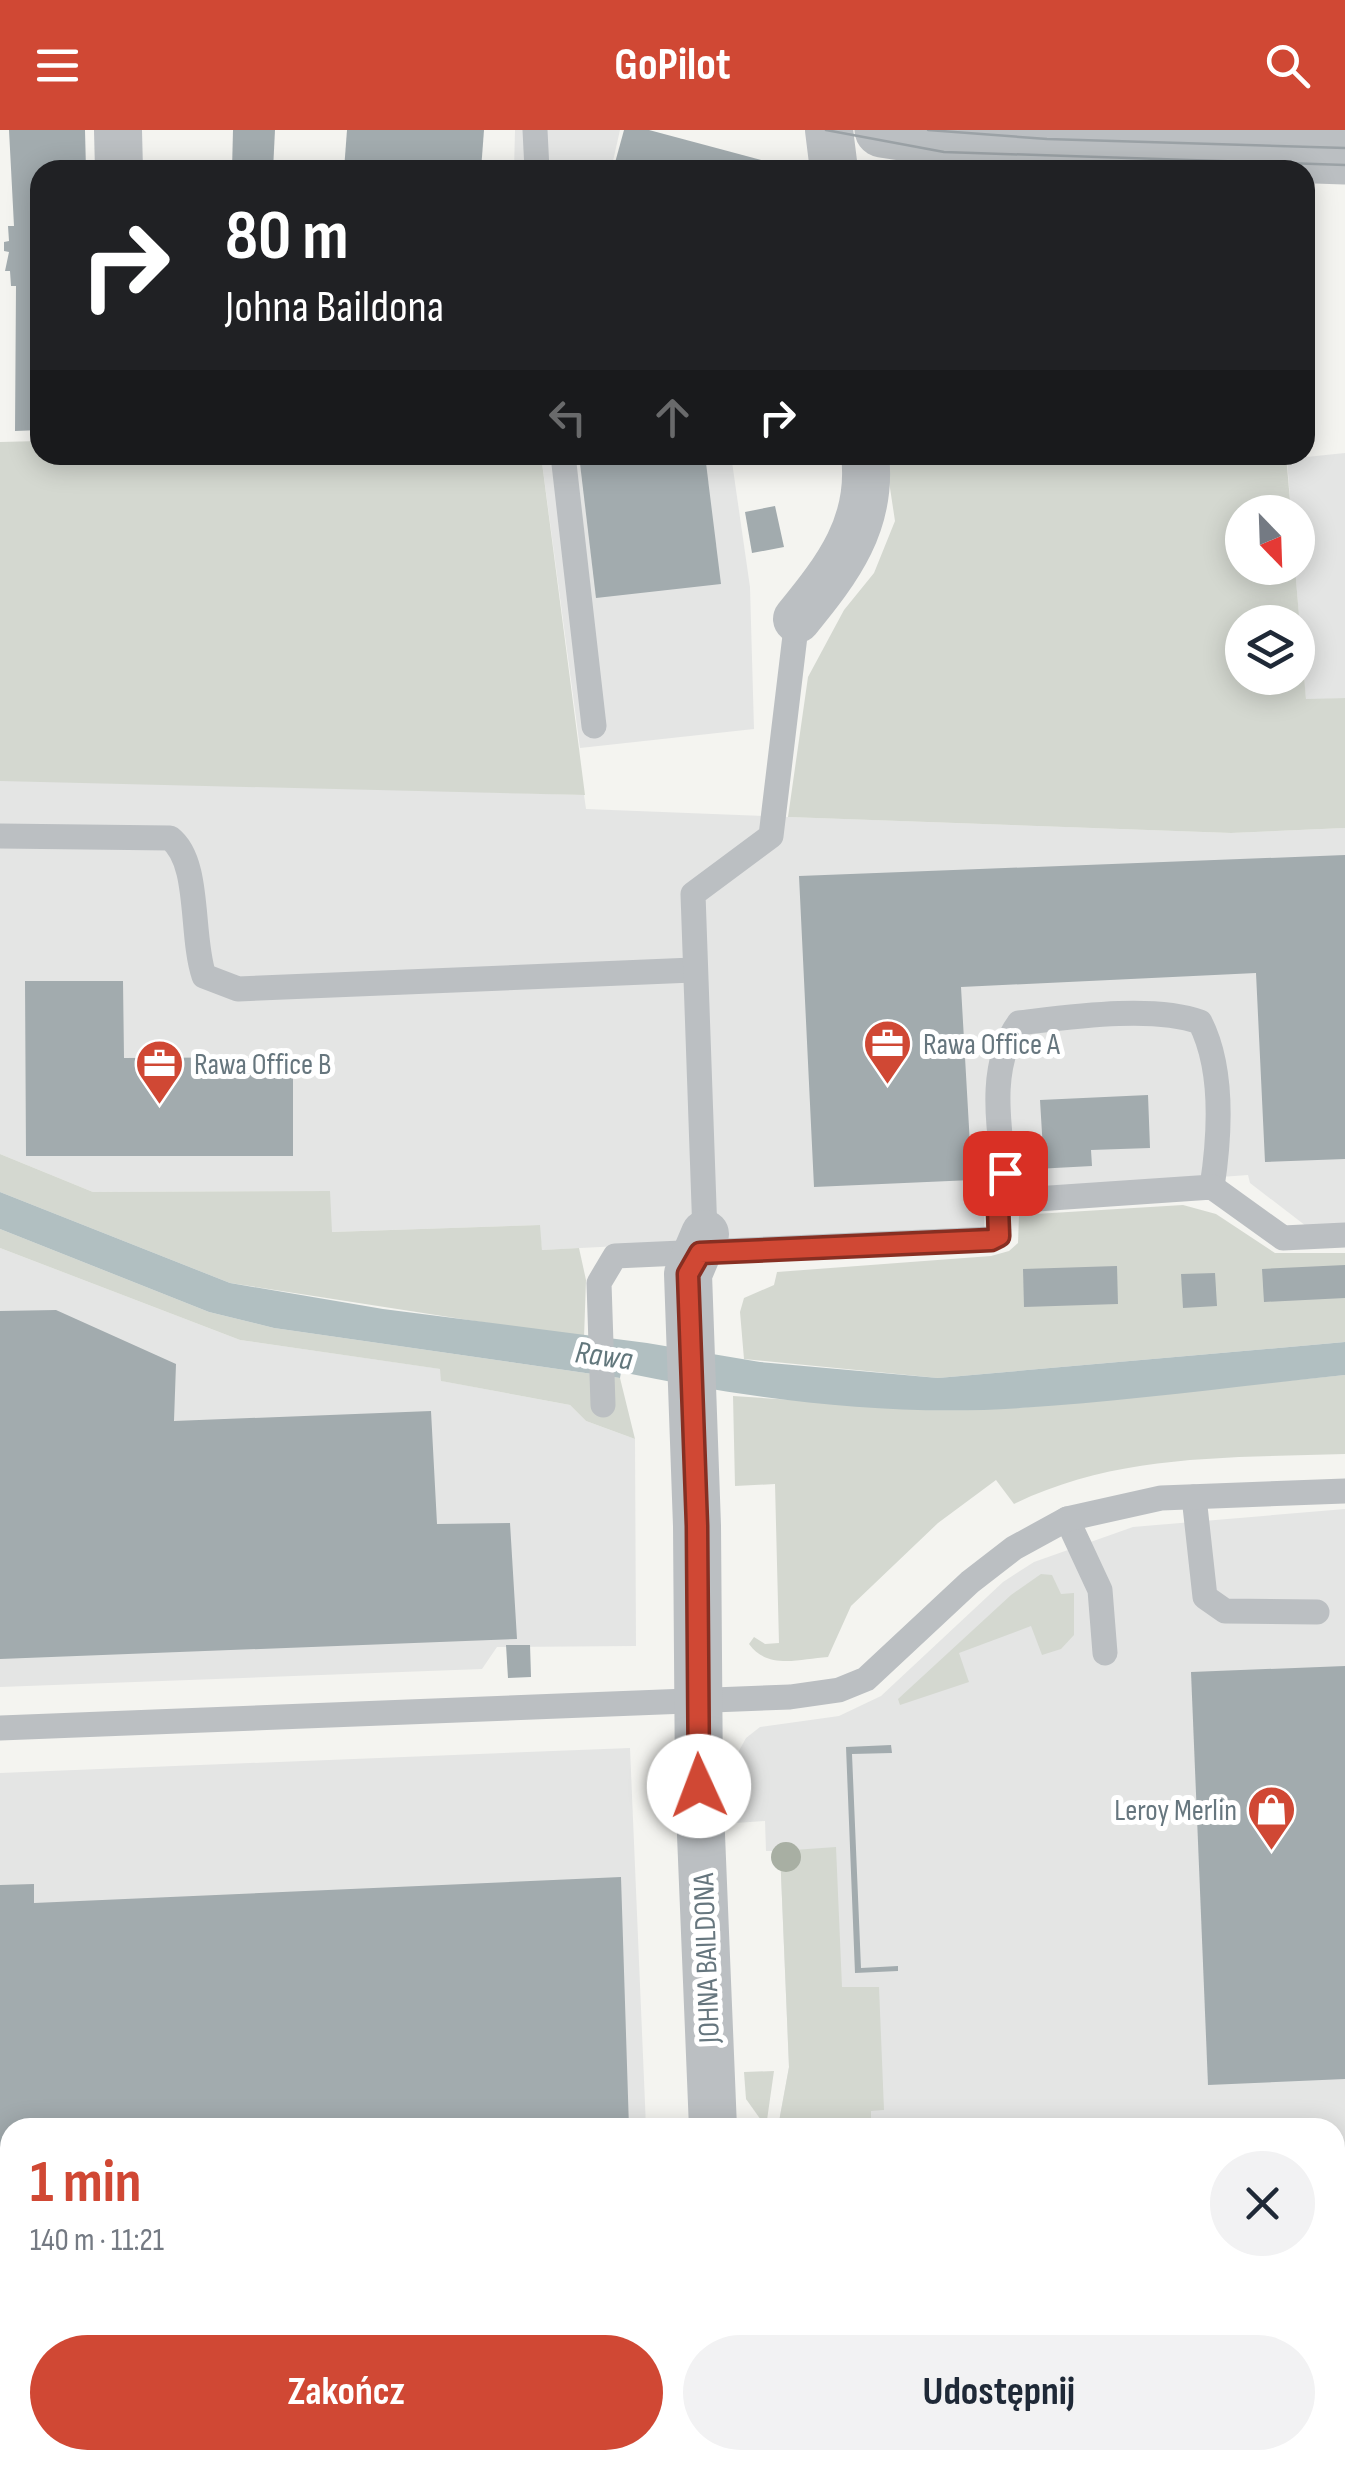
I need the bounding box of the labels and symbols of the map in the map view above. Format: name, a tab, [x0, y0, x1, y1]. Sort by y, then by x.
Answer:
north arrow	[1225, 495, 1315, 585]
office icon: Rawa Office A	[862, 1018, 914, 1086]
place label: Rawa Office A	[923, 1027, 1060, 1063]
office icon: Rawa Office B	[133, 1038, 185, 1106]
place label: Rawa Office B	[194, 1047, 331, 1083]
pin	[963, 1131, 1048, 1216]
water label: Rawa	[573, 1333, 635, 1380]
position arrow	[647, 1734, 751, 1838]
shop icon: Leroy Merlin	[1246, 1784, 1298, 1852]
place label: Leroy Merlin	[1114, 1793, 1237, 1829]
street label: JOHNA BAILDONA	[686, 1872, 728, 2045]

